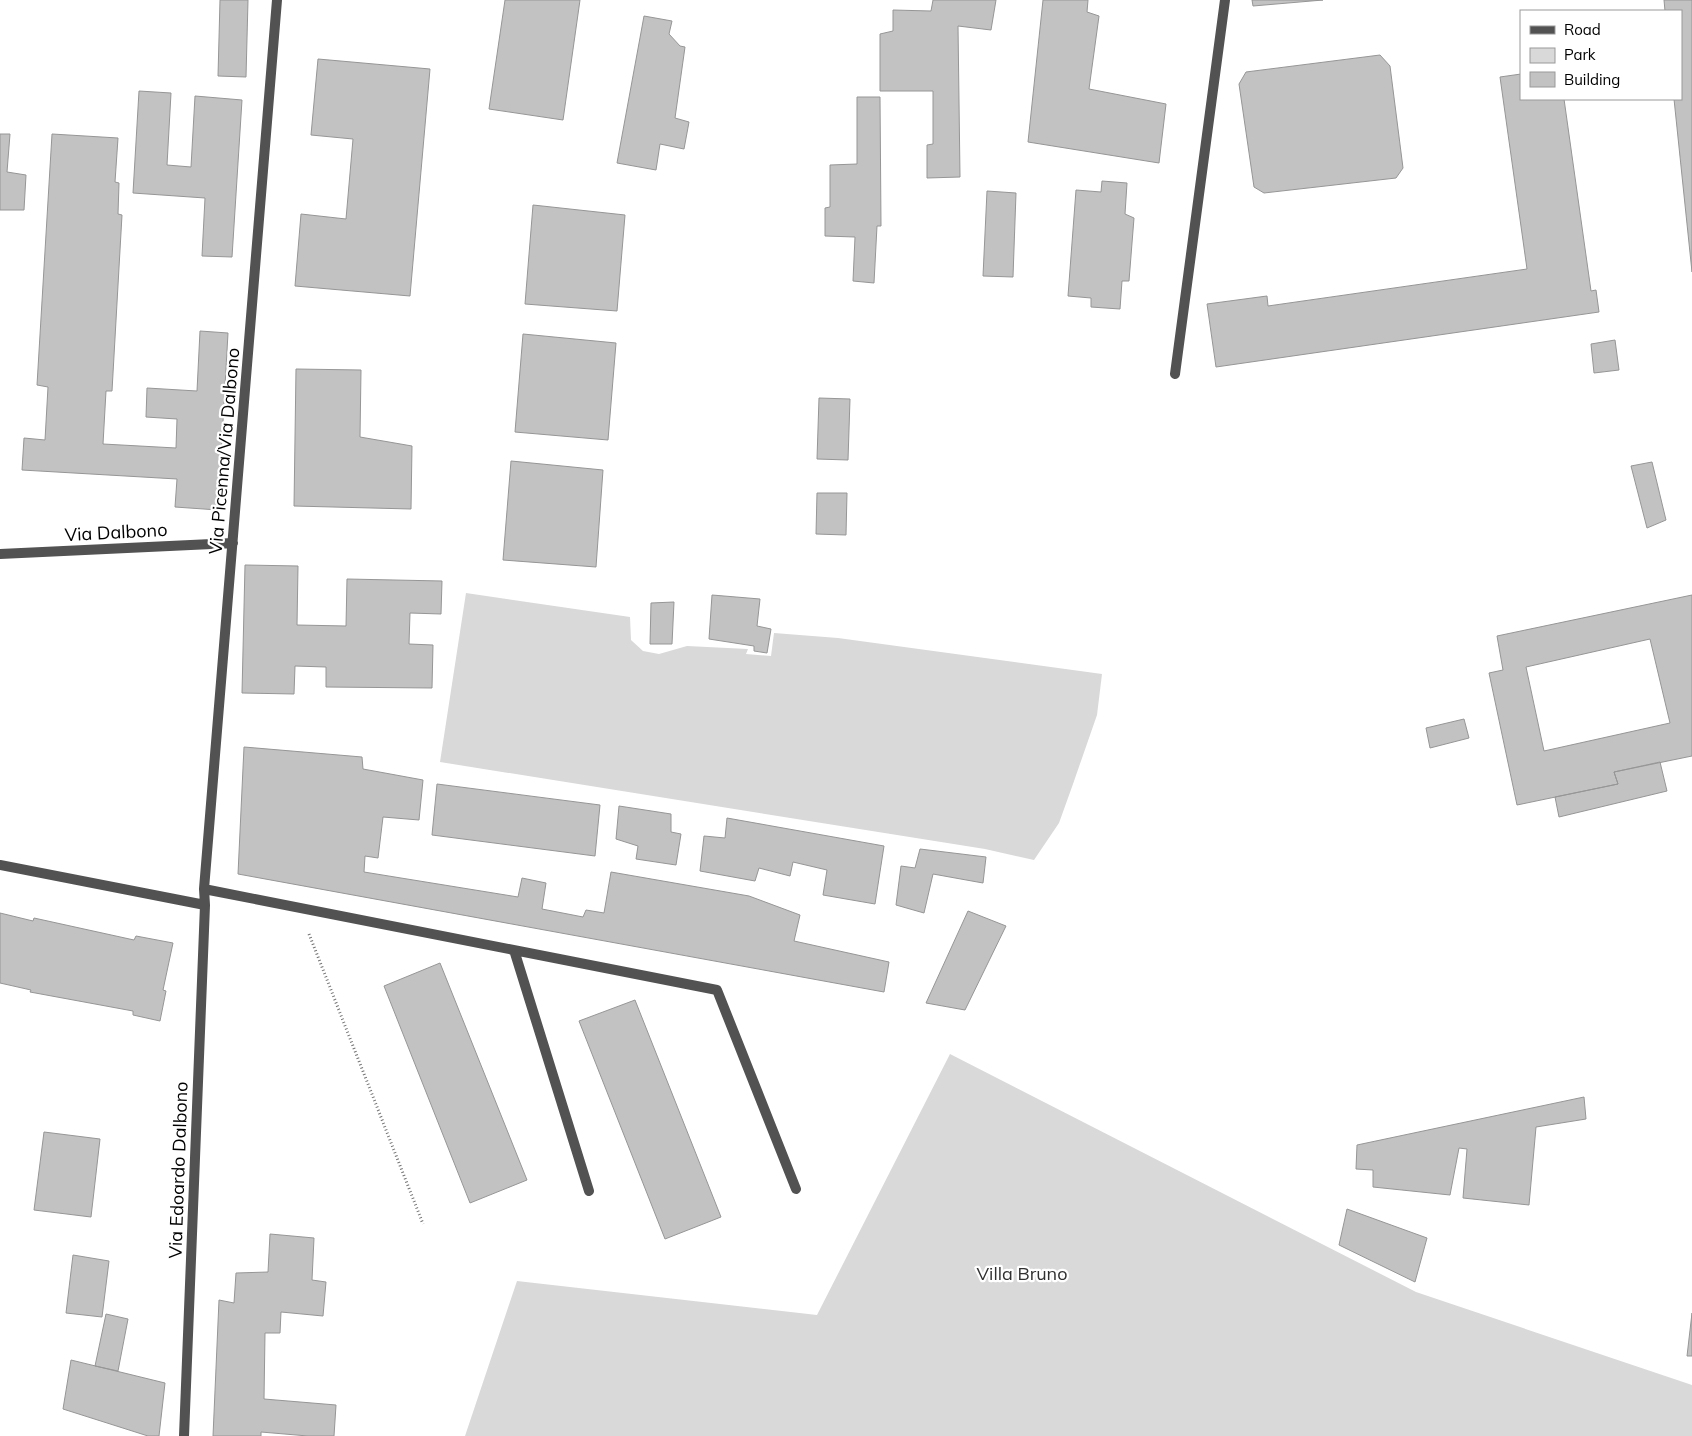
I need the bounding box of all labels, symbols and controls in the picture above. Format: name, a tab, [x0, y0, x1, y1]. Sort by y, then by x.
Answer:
legend	[1520, 10, 1682, 100]
text: Road	[1564, 20, 1601, 39]
text: Park	[1564, 45, 1596, 64]
text: Building	[1564, 70, 1620, 89]
street label: Via Picenna/Via Dalbono	[204, 347, 244, 555]
street label: Via Dalbono	[64, 518, 168, 546]
street label: Via Edoardo Dalbono	[163, 1081, 193, 1259]
park label: Villa Bruno	[977, 1262, 1067, 1285]

